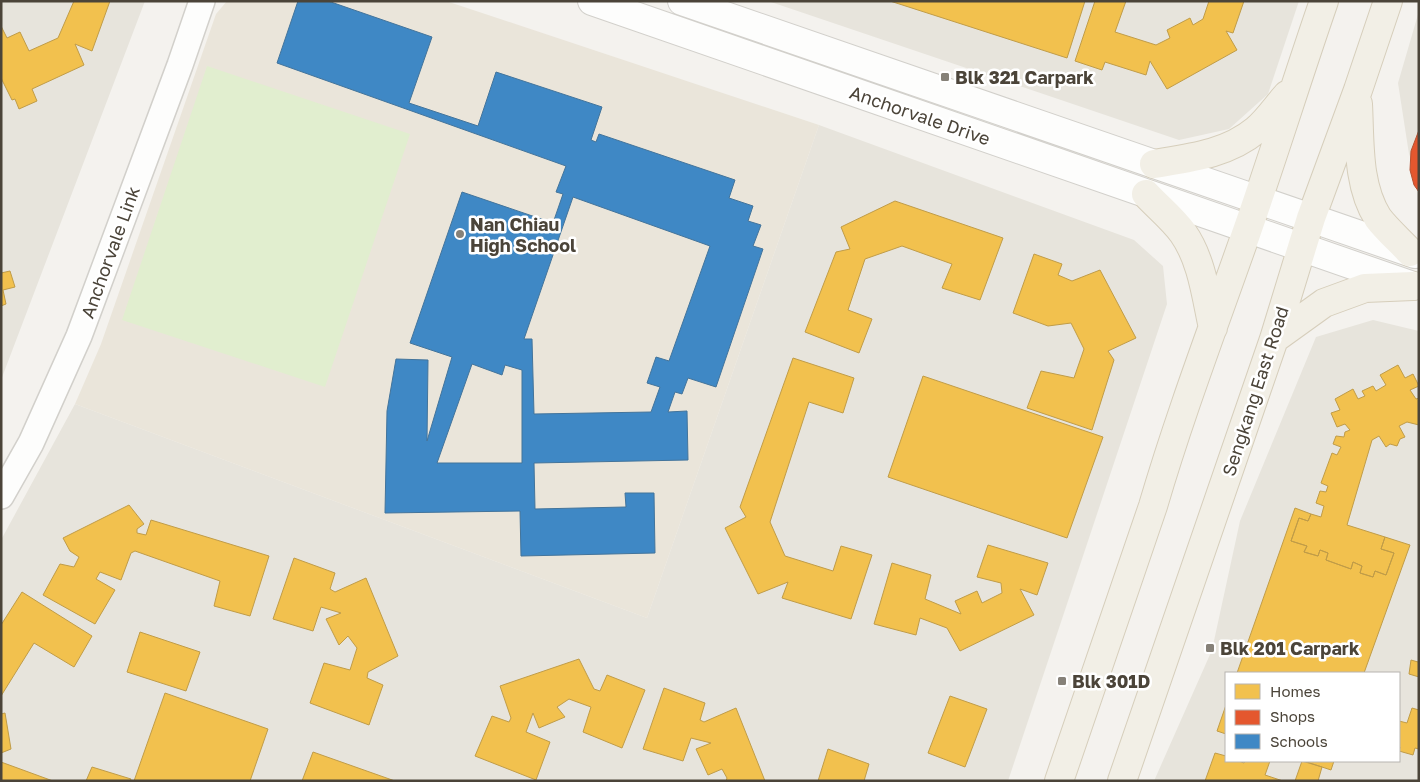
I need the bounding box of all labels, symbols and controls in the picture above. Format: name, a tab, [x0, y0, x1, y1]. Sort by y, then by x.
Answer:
place label: Blk 321 Carpark	[955, 66, 1094, 88]
marker: Blk 321 Carpark	[939, 71, 951, 83]
street label: Anchorvale Drive	[847, 81, 993, 149]
street label: Anchorvale Link	[76, 183, 144, 321]
place label: Nan Chiau High School	[470, 213, 576, 256]
marker: Nan Chiau High School	[454, 228, 466, 240]
street label: Sengkang East Road	[1217, 303, 1293, 479]
place label: Blk 201 Carpark	[1220, 637, 1360, 659]
marker: Blk 201 Carpark	[1204, 642, 1216, 654]
place label: Blk 301D	[1072, 670, 1151, 692]
legend	[1225, 672, 1400, 762]
marker: Blk 301D	[1056, 675, 1068, 687]
text: Homes	[1270, 682, 1320, 700]
text: Shops	[1270, 707, 1315, 725]
text: Schools	[1270, 732, 1328, 750]

